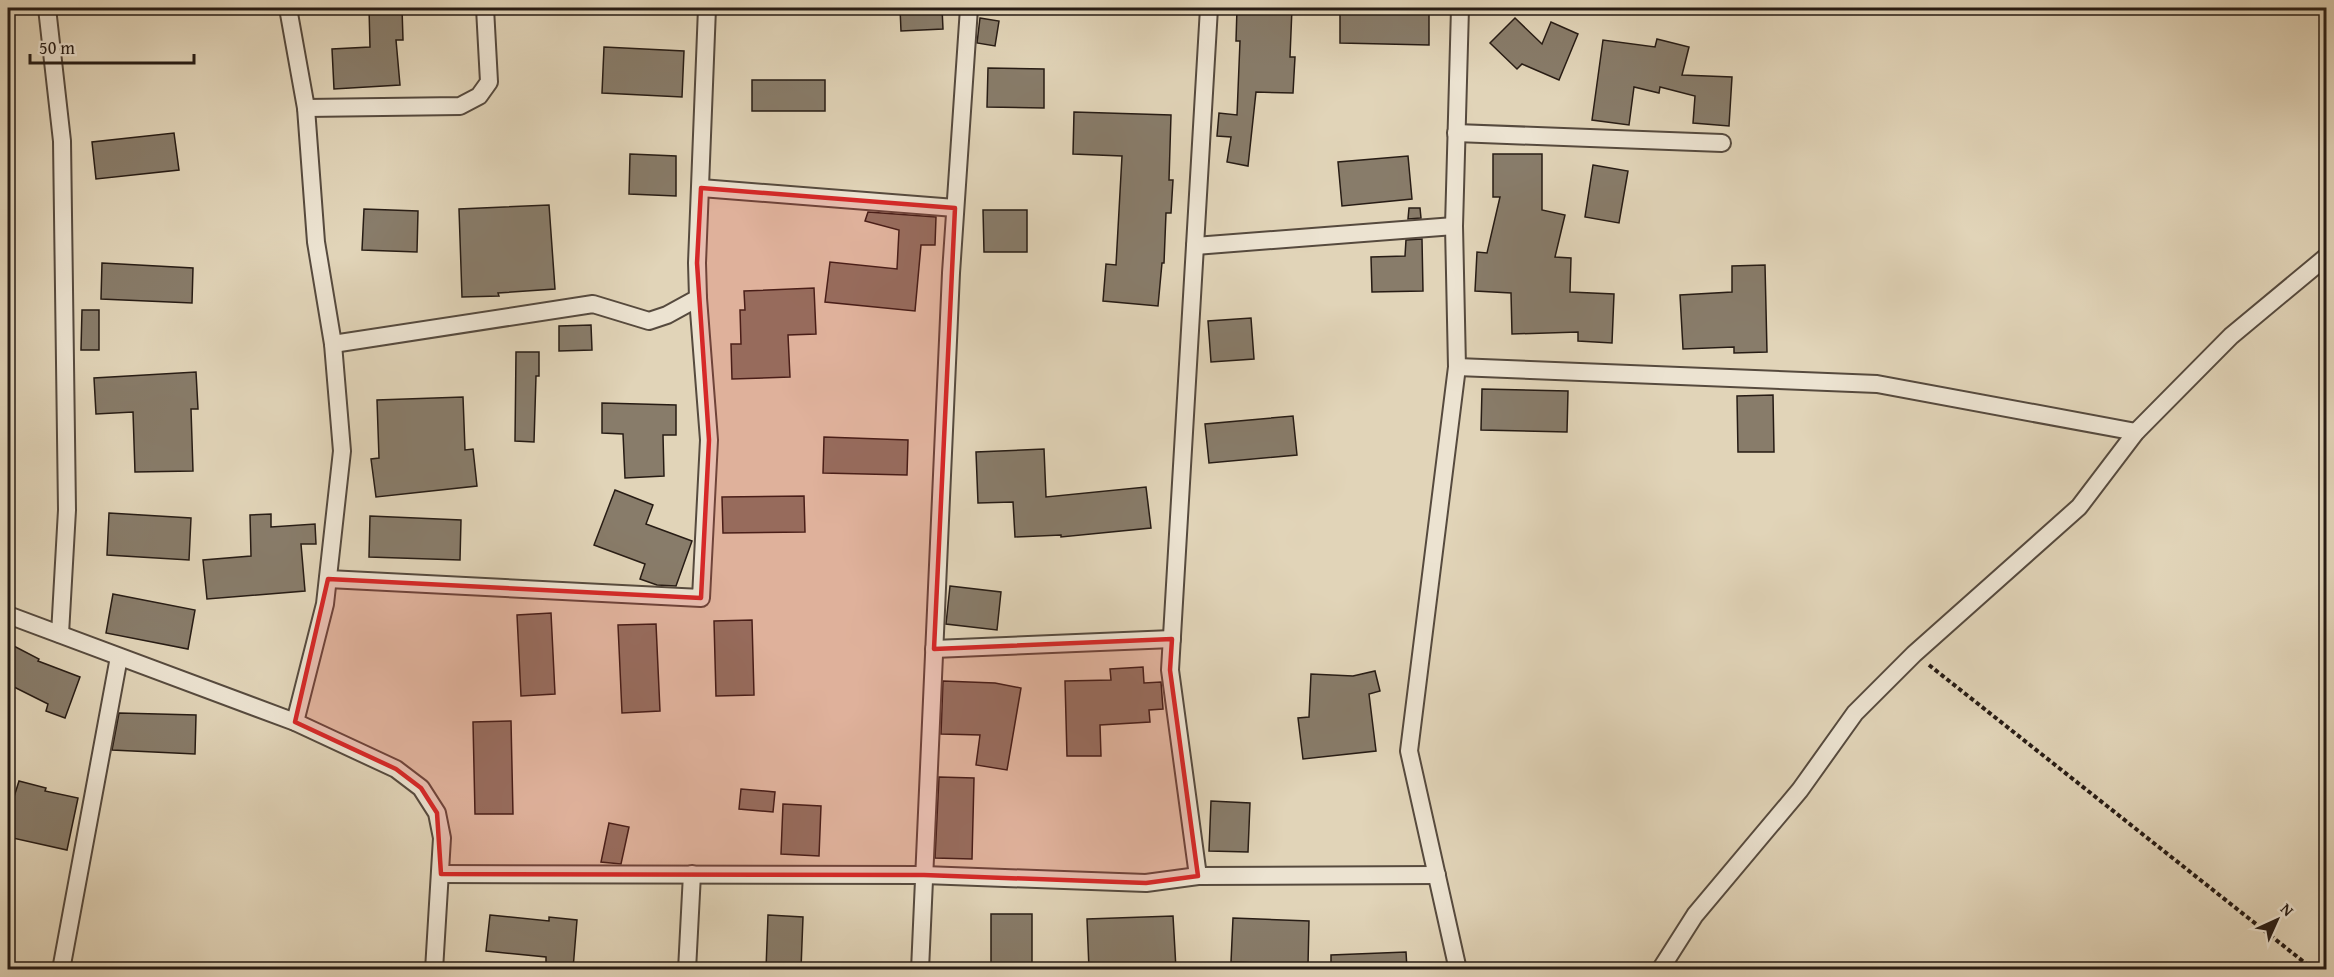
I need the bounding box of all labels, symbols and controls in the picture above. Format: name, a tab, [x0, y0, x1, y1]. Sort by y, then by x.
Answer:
scale bar	[30, 27, 194, 65]
text: 50 m	[39, 34, 75, 61]
north arrow	[2247, 890, 2307, 950]
text: N	[2275, 897, 2300, 922]

